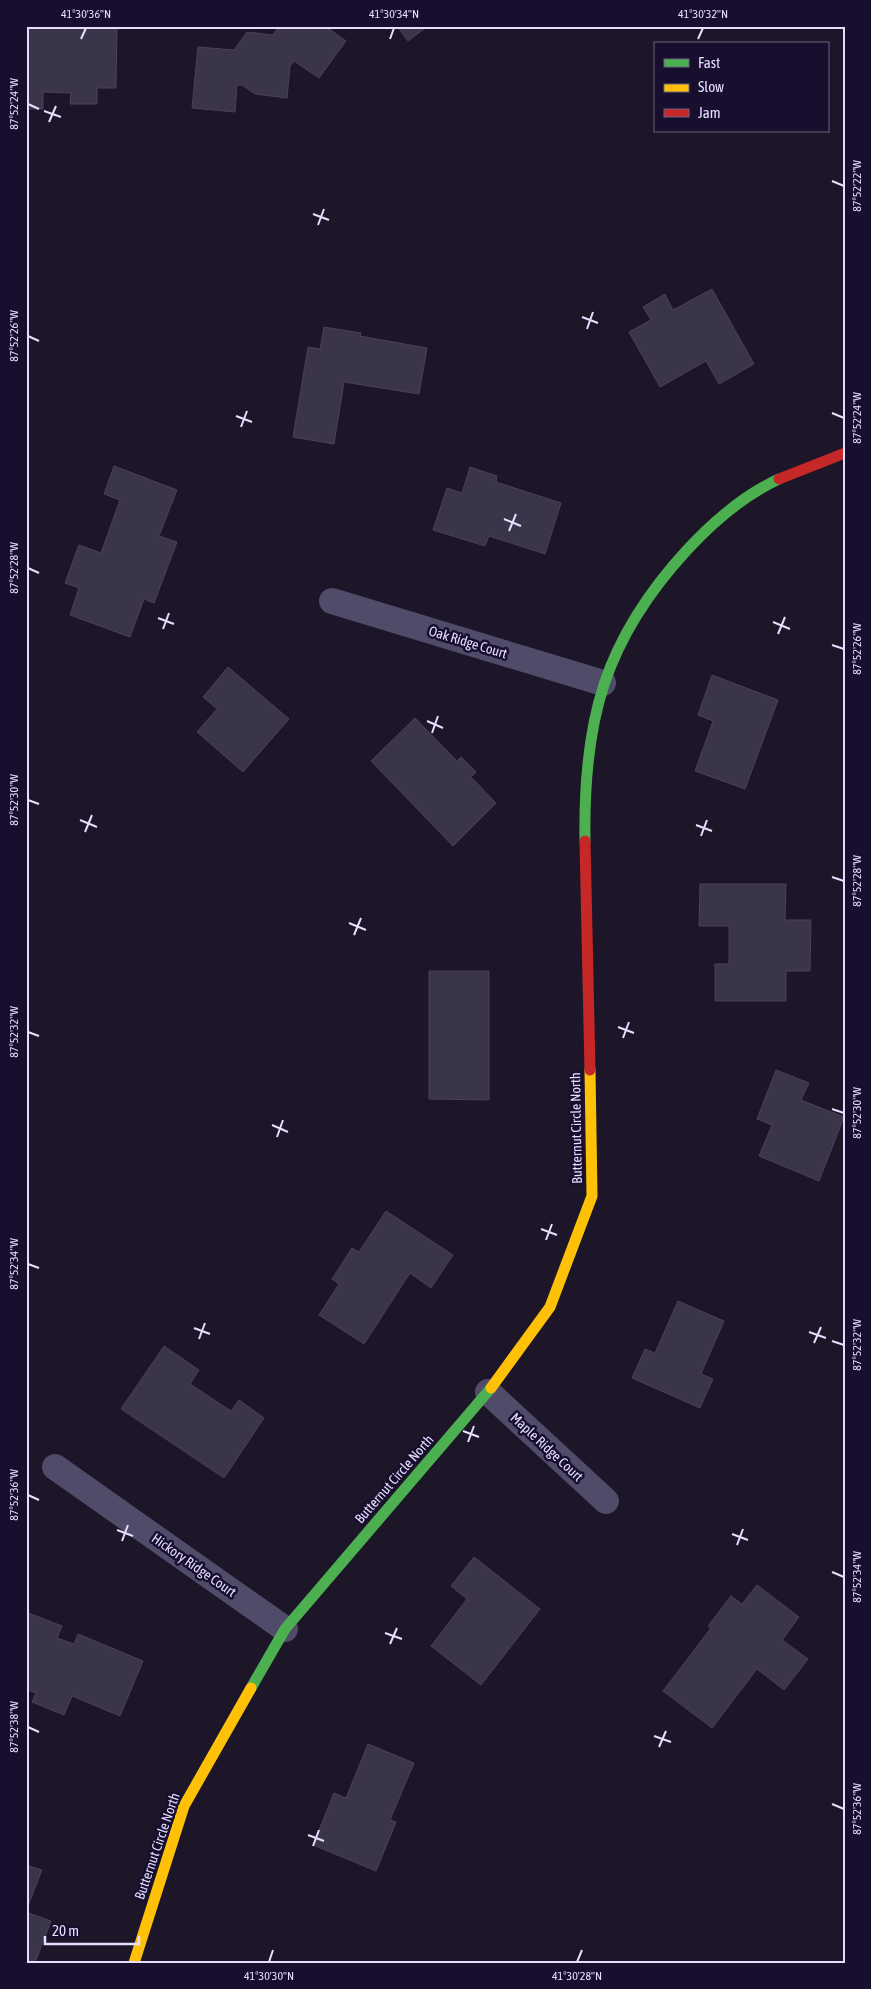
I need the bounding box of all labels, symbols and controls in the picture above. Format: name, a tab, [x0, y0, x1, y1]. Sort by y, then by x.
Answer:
text: 41°30'36"N	[61, 7, 111, 21]
text: 41°30'34"N	[369, 7, 419, 21]
text: 41°30'32"N	[678, 7, 728, 21]
legend	[654, 42, 828, 132]
text: Fast	[698, 54, 720, 71]
text: 87°52'24"W	[7, 78, 21, 130]
text: Slow	[698, 78, 724, 95]
text: Jam	[698, 104, 721, 121]
text: 87°52'22"W	[850, 160, 864, 212]
text: 87°52'26"W	[7, 310, 21, 362]
text: 87°52'24"W	[850, 392, 864, 444]
text: 87°52'28"W	[7, 542, 21, 594]
street label: Oak Ridge Court	[427, 622, 509, 662]
text: 87°52'26"W	[850, 623, 864, 675]
text: 87°52'30"W	[7, 774, 21, 826]
text: 87°52'28"W	[850, 855, 864, 907]
text: 87°52'32"W	[7, 1006, 21, 1058]
street label: Butternut Circle North	[567, 1072, 585, 1184]
text: 87°52'30"W	[850, 1087, 864, 1139]
text: 87°52'34"W	[7, 1238, 21, 1290]
text: 87°52'32"W	[850, 1319, 864, 1371]
street label: Maple Ridge Court	[508, 1409, 586, 1485]
street label: Butternut Circle North	[351, 1432, 437, 1526]
text: 87°52'36"W	[7, 1469, 21, 1521]
street label: Hickory Ridge Court	[149, 1530, 239, 1600]
text: 87°52'34"W	[850, 1551, 864, 1603]
text: 87°52'38"W	[7, 1701, 21, 1753]
text: 87°52'36"W	[850, 1783, 864, 1835]
street label: Butternut Circle North	[131, 1791, 183, 1901]
scale bar	[45, 1914, 139, 1946]
text: 20 m	[52, 1922, 79, 1939]
text: 41°30'30"N	[244, 1969, 294, 1983]
text: 41°30'28"N	[552, 1969, 602, 1983]

